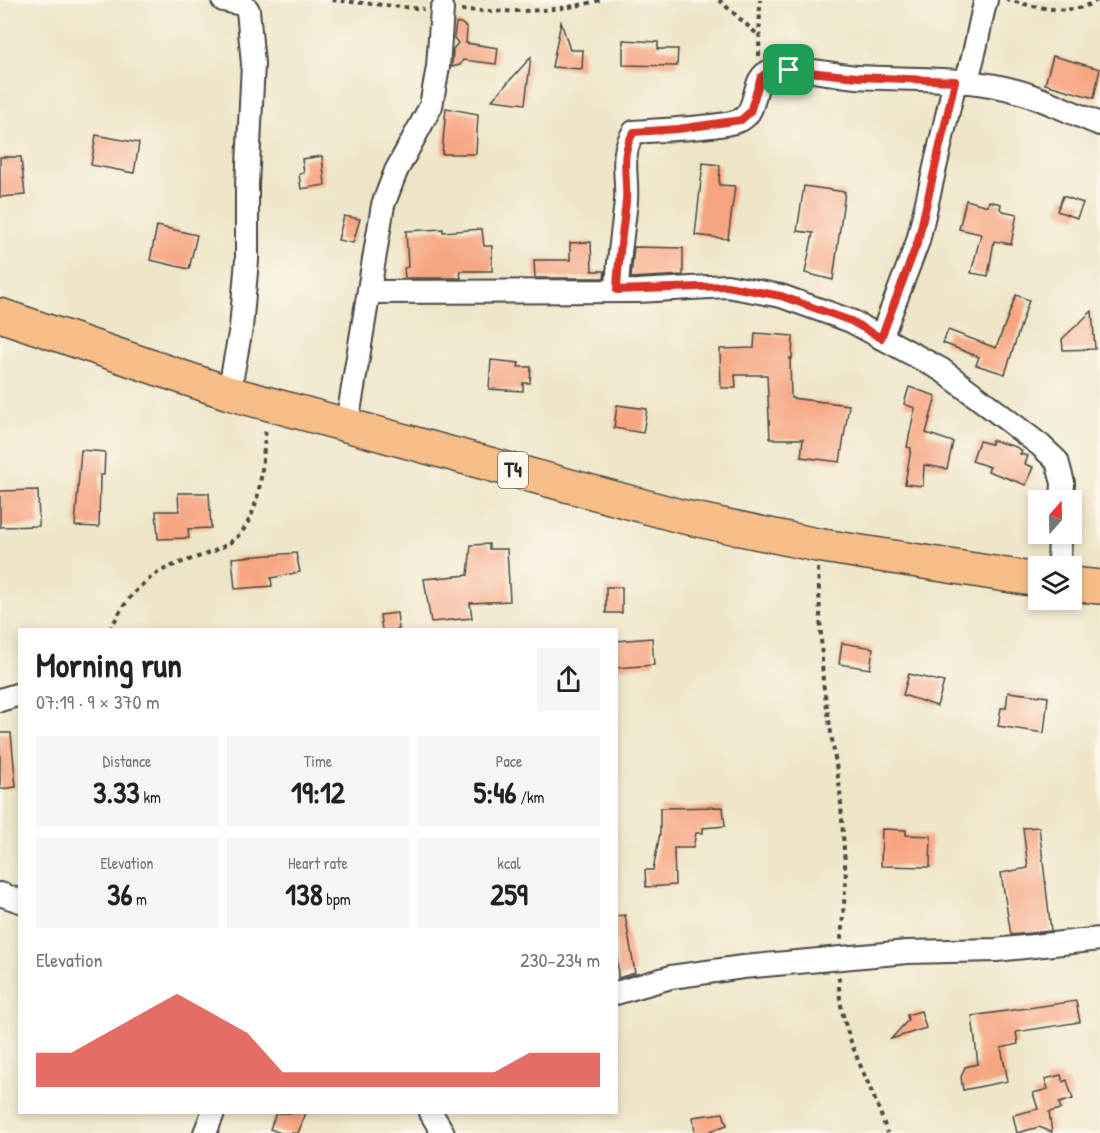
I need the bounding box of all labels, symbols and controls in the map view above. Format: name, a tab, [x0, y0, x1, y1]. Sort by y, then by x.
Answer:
pin	[763, 44, 814, 95]
icon: arrive	[772, 53, 805, 86]
road number: T4	[498, 452, 528, 488]
north arrow	[1028, 490, 1082, 544]
map controls	[1028, 490, 1082, 610]
button: layers	[1028, 556, 1082, 610]
text: Morning run	[36, 643, 182, 687]
button: share	[537, 648, 600, 711]
text: 07:19 · 9 × 370 m	[36, 688, 160, 715]
text: Distance	[103, 750, 151, 772]
text: Time	[304, 750, 332, 772]
text: Pace	[496, 750, 522, 772]
text: 3.33	[93, 772, 140, 812]
text: 19:12	[291, 772, 345, 812]
text: 5:46	[474, 772, 516, 812]
text: km	[140, 786, 161, 808]
text: /km	[516, 786, 544, 808]
text: Elevation	[100, 852, 154, 874]
text: Heart rate	[288, 852, 348, 874]
text: kcal	[497, 852, 521, 874]
text: 36	[107, 874, 132, 914]
text: 138	[285, 874, 323, 914]
text: 259	[490, 874, 528, 914]
text: m	[132, 888, 147, 910]
text: bpm	[323, 888, 351, 910]
text: Elevation	[36, 946, 102, 973]
text: 230–234 m	[520, 946, 600, 973]

